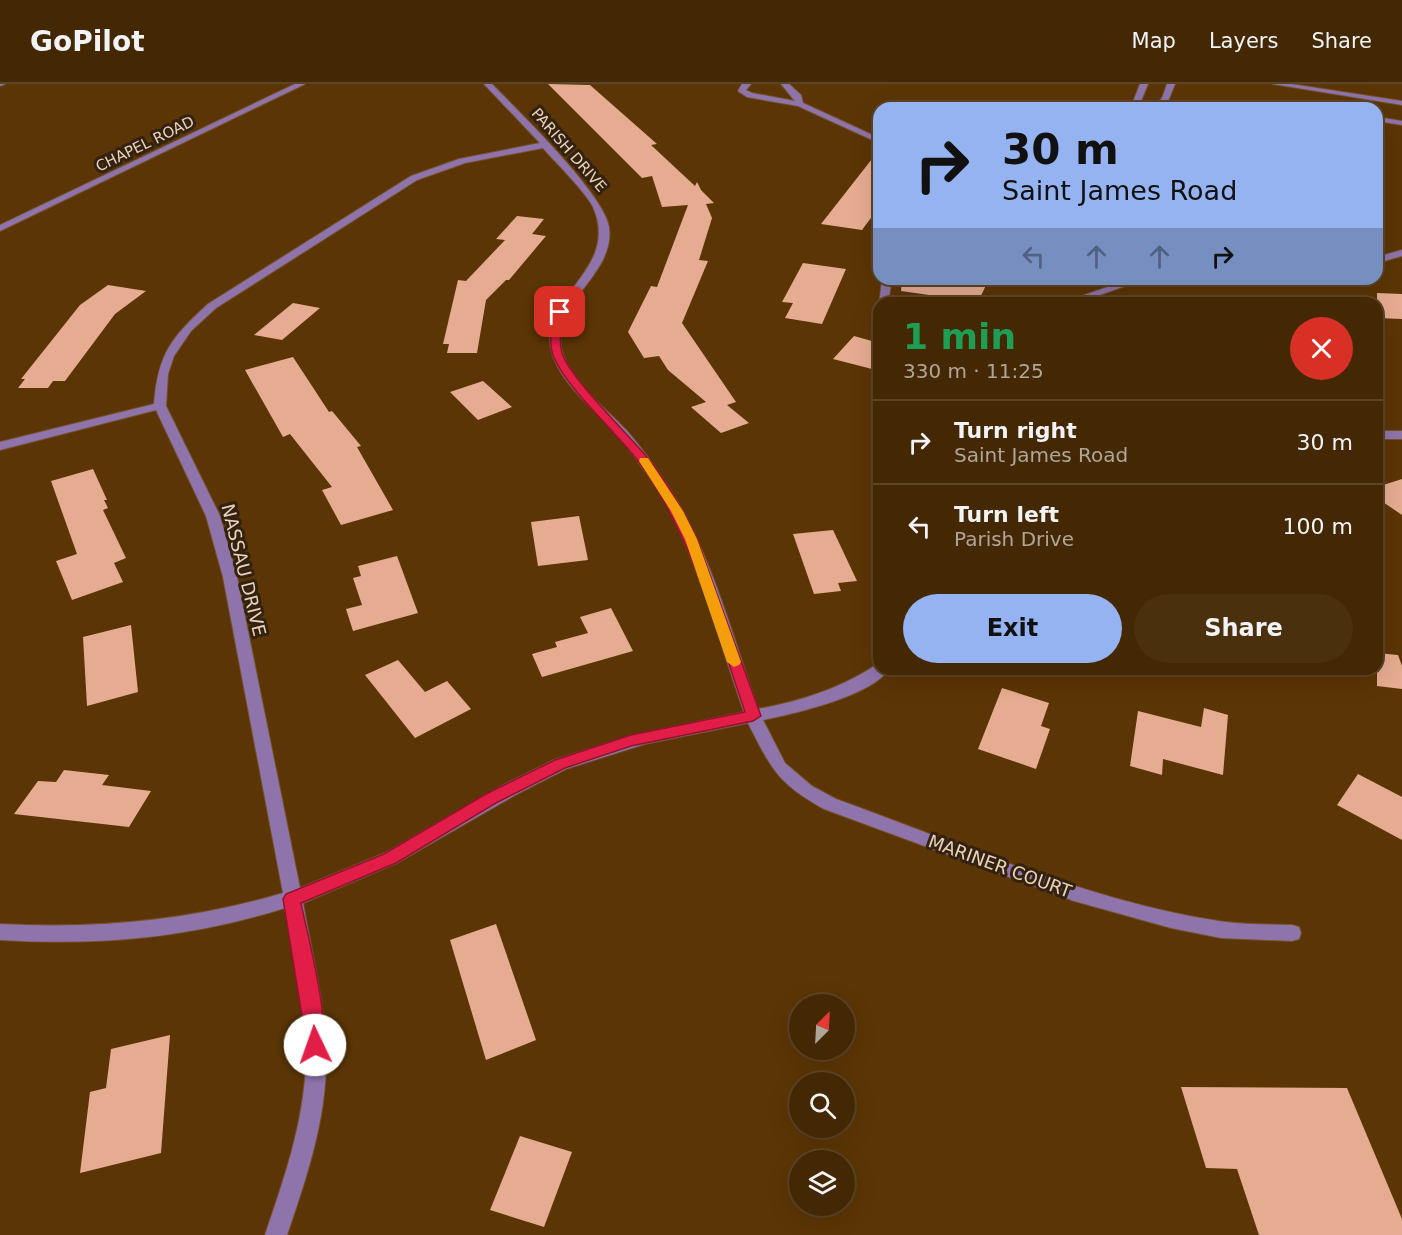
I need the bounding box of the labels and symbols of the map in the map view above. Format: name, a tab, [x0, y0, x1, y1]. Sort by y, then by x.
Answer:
street label: PARISH DRIVE	[528, 105, 610, 195]
street label: CHAPEL ROAD	[93, 112, 197, 176]
pin	[534, 286, 585, 337]
street label: NASSAU DRIVE	[217, 502, 271, 638]
street label: MARINER COURT	[926, 830, 1075, 902]
north arrow	[789, 994, 855, 1060]
position arrow	[283, 1013, 347, 1077]

